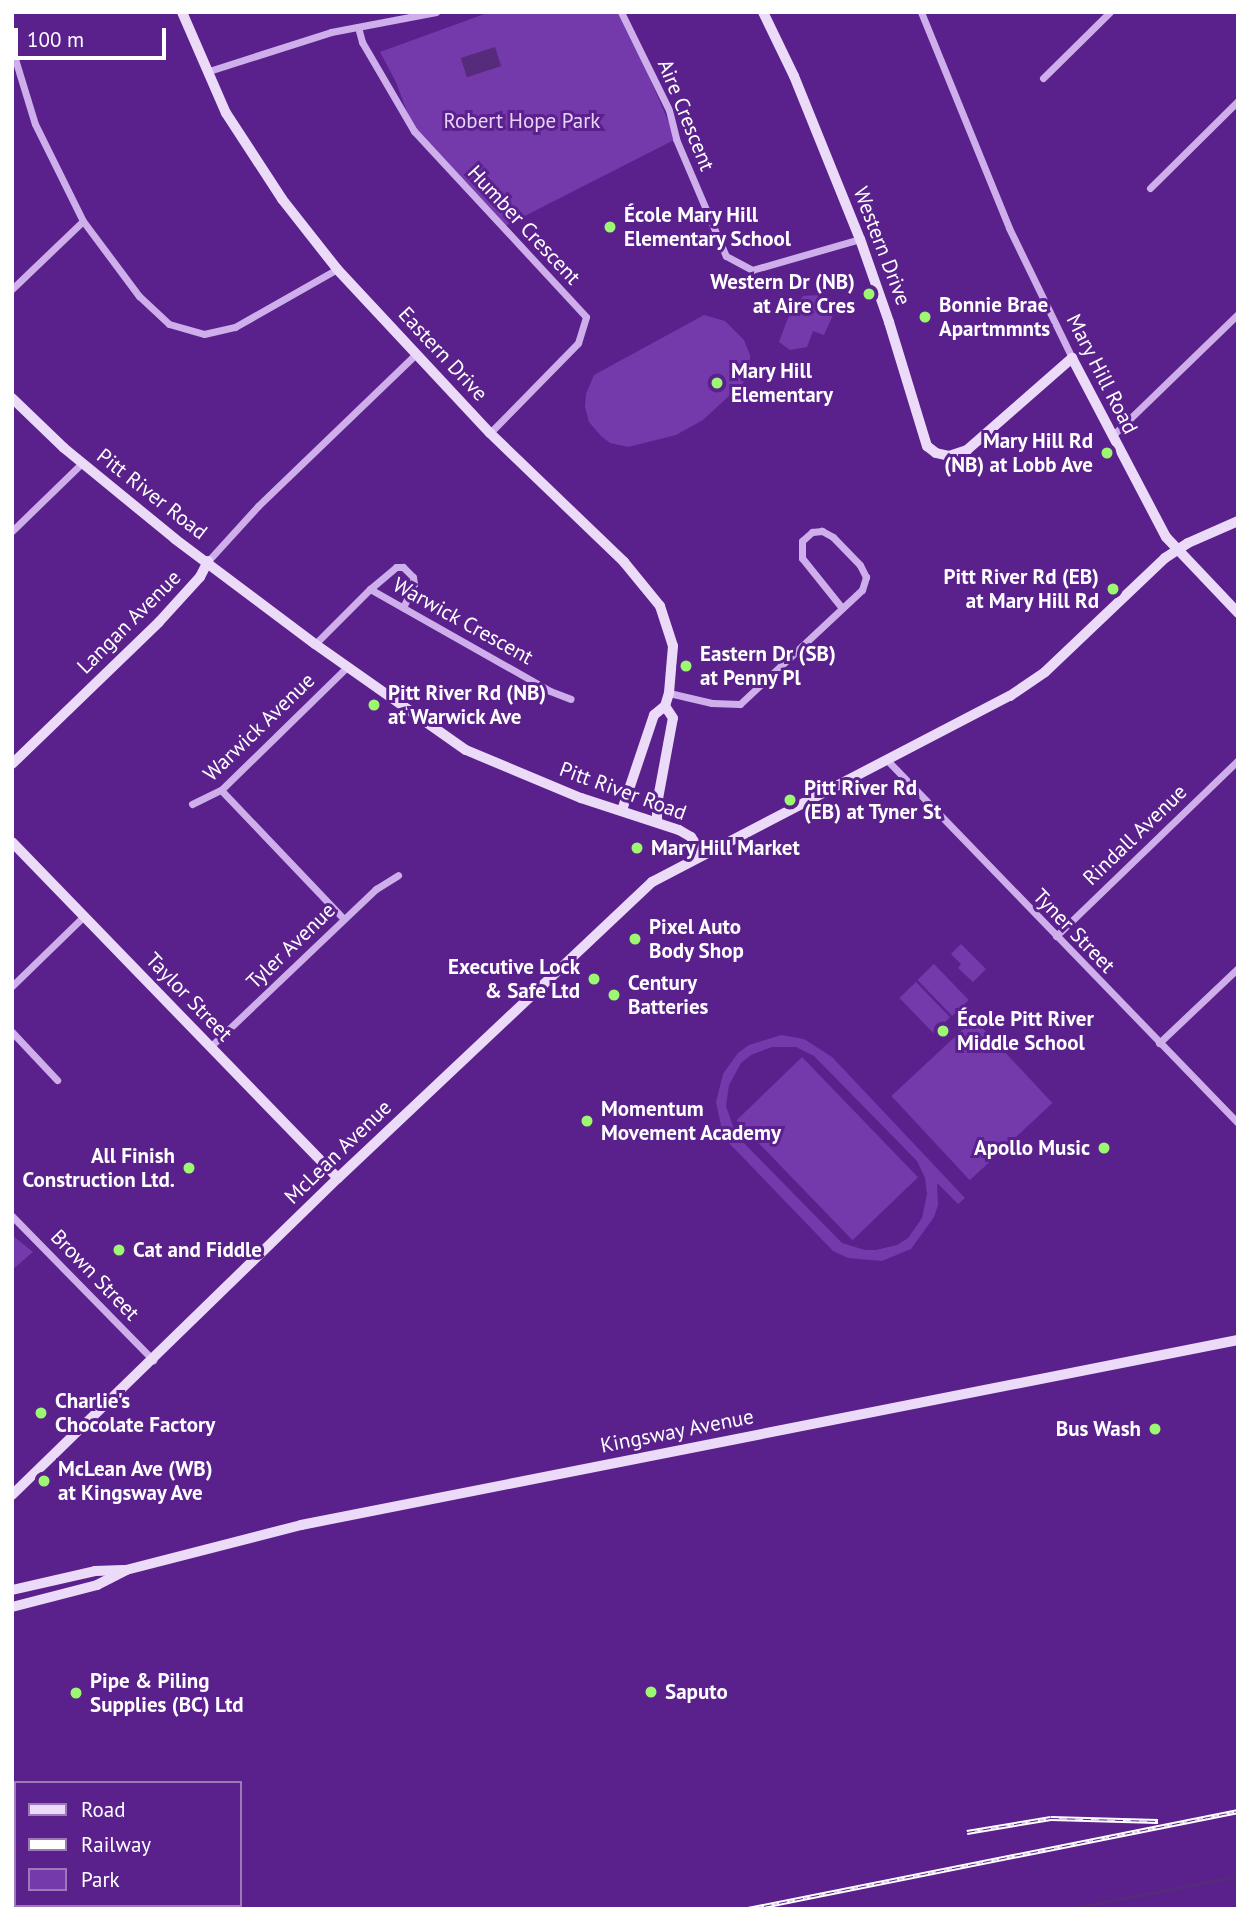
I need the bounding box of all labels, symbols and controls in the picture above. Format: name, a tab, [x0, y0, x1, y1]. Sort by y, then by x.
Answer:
scale bar	[18, 14, 170, 58]
text: 100 m	[27, 26, 84, 53]
street label: Aire Crescent	[652, 56, 720, 174]
park label: Robert Hope Park	[444, 108, 600, 134]
street label: Humber Crescent	[462, 160, 586, 290]
street label: Western Drive	[848, 183, 916, 309]
place label: École Mary Hill Elementary School	[624, 202, 792, 252]
marker: École Mary Hill Elementary School	[602, 219, 618, 235]
place label: Western Dr (NB) at Aire Cres	[710, 269, 855, 319]
marker: Western Dr (NB) at Aire Cres	[861, 286, 877, 302]
place label: Bonnie Brae Apartmmnts	[939, 292, 1050, 342]
street label: Eastern Drive	[393, 302, 493, 406]
marker: Bonnie Brae Apartmmnts	[917, 309, 933, 325]
street label: Mary Hill Road	[1061, 310, 1143, 438]
place label: Mary Hill Elementary	[731, 358, 833, 408]
marker: Mary Hill Elementary	[709, 375, 725, 391]
place label: Mary Hill Rd (NB) at Lobb Ave	[943, 428, 1093, 478]
street label: Pitt River Road	[92, 443, 212, 545]
marker: Mary Hill Rd (NB) at Lobb Ave	[1099, 445, 1115, 461]
place label: Pitt River Rd (EB) at Mary Hill Rd	[944, 564, 1099, 614]
street label: Langan Avenue	[72, 565, 186, 679]
street label: Warwick Crescent	[388, 572, 538, 670]
marker: Pitt River Rd (EB) at Mary Hill Rd	[1105, 581, 1121, 597]
place label: Eastern Dr (SB) at Penny Pl	[700, 641, 836, 691]
marker: Eastern Dr (SB) at Penny Pl	[678, 658, 694, 674]
street label: Warwick Avenue	[198, 667, 320, 787]
place label: Pitt River Rd (NB) at Warwick Ave	[388, 680, 546, 730]
marker: Pitt River Rd (NB) at Warwick Ave	[366, 697, 382, 713]
street label: Pitt River Road	[556, 756, 690, 826]
place label: Pitt River Rd (EB) at Tyner St	[804, 775, 942, 825]
street label: Rindall Avenue	[1078, 779, 1192, 891]
marker: Pitt River Rd (EB) at Tyner St	[782, 792, 798, 808]
place label: Mary Hill Market	[651, 835, 801, 861]
marker: Mary Hill Market	[629, 840, 645, 856]
street label: Tyner Street	[1028, 884, 1120, 978]
street label: Tyler Avenue	[241, 897, 341, 995]
place label: Pixel Auto Body Shop	[649, 914, 745, 964]
marker: Pixel Auto Body Shop	[627, 931, 643, 947]
street label: Taylor Street	[141, 947, 237, 1047]
place label: Executive Lock & Safe Ltd	[448, 954, 580, 1004]
place label: Century Batteries	[628, 970, 708, 1020]
marker: Executive Lock & Safe Ltd	[586, 971, 602, 987]
marker: Century Batteries	[606, 987, 622, 1003]
place label: École Pitt River Middle School	[957, 1006, 1094, 1056]
marker: École Pitt River Middle School	[935, 1023, 951, 1039]
street label: McLean Avenue	[279, 1094, 397, 1210]
place label: Momentum Movement Academy	[601, 1096, 782, 1146]
marker: Momentum Movement Academy	[579, 1113, 595, 1129]
place label: Apollo Music	[974, 1135, 1090, 1161]
marker: Apollo Music	[1096, 1140, 1112, 1156]
place label: All Finish Construction Ltd.	[22, 1143, 175, 1193]
marker: All Finish Construction Ltd.	[181, 1160, 197, 1176]
street label: Brown Street	[45, 1224, 145, 1326]
place label: Cat and Fiddle	[133, 1237, 262, 1263]
marker: Cat and Fiddle	[111, 1242, 127, 1258]
place label: Charlie's Chocolate Factory	[55, 1388, 215, 1438]
street label: Kingsway Avenue	[598, 1404, 756, 1458]
marker: Charlie's Chocolate Factory	[33, 1405, 49, 1421]
place label: Bus Wash	[1055, 1416, 1141, 1442]
marker: Bus Wash	[1147, 1421, 1163, 1437]
place label: McLean Ave (WB) at Kingsway Ave	[58, 1456, 213, 1506]
marker: McLean Ave (WB) at Kingsway Ave	[36, 1473, 52, 1489]
place label: Pipe & Piling Supplies (BC) Ltd	[90, 1668, 244, 1718]
place label: Saputo	[665, 1679, 728, 1705]
marker: Saputo	[643, 1684, 659, 1700]
marker: Pipe & Piling Supplies (BC) Ltd	[68, 1685, 84, 1701]
legend	[14, 1781, 242, 1907]
text: Road	[81, 1796, 125, 1823]
text: Railway	[81, 1831, 151, 1858]
text: Park	[81, 1866, 120, 1893]

